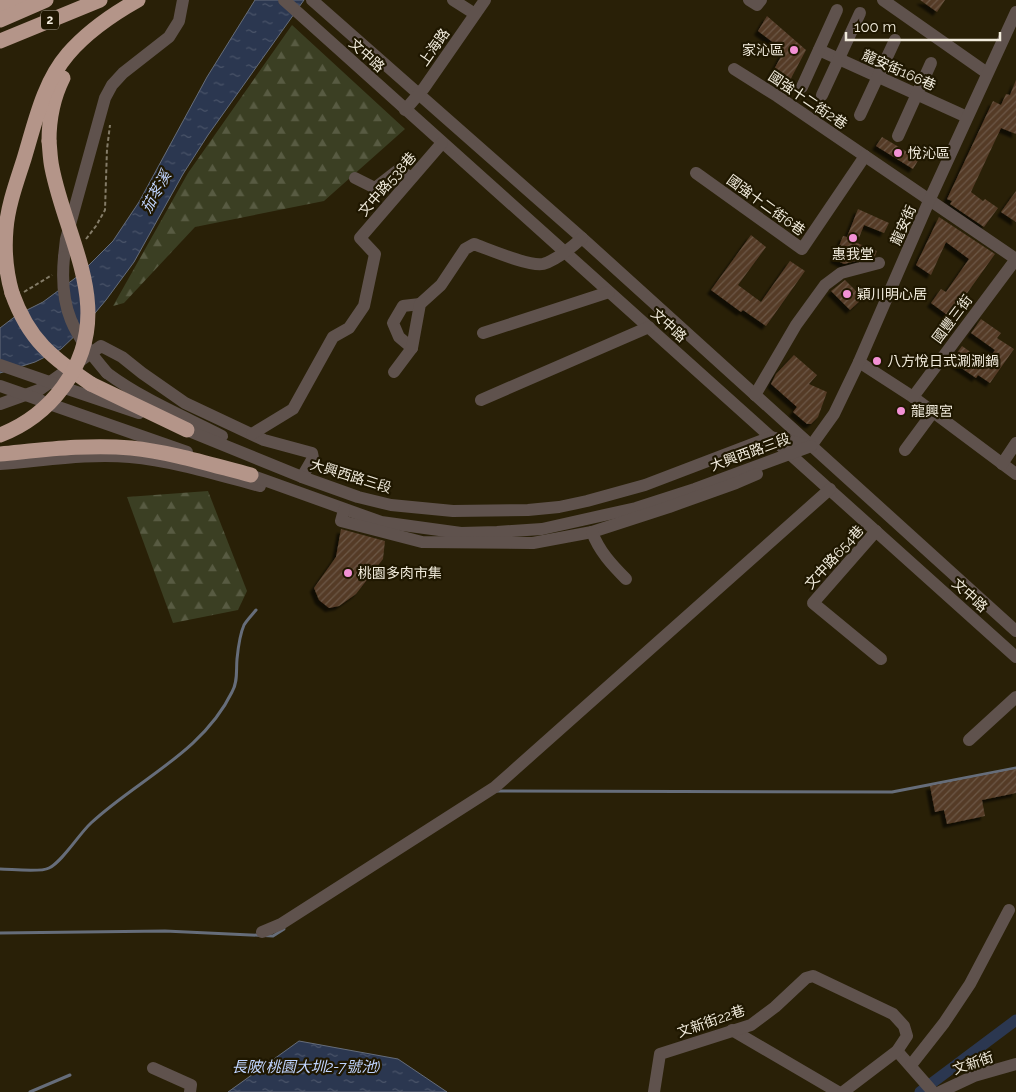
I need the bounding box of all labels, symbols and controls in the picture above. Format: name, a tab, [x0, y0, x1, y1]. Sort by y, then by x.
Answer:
road number: 2	[41, 10, 59, 30]
scale bar	[846, 10, 1000, 42]
text: 100 m	[854, 18, 896, 36]
street label: 上海路	[415, 25, 453, 69]
street label: 文中路	[346, 35, 388, 75]
place label: 家沁區	[742, 42, 784, 58]
marker: 家沁區	[788, 44, 800, 56]
street label: 龍安街166巷	[860, 47, 938, 93]
street label: 國強十二街2巷	[766, 68, 850, 132]
place label: 悅沁區	[908, 145, 950, 161]
marker: 悅沁區	[892, 147, 904, 159]
street label: 文中路538巷	[355, 149, 419, 219]
water label: 茄苳溪	[137, 166, 176, 216]
street label: 國強十二街6巷	[724, 171, 808, 239]
street label: 龍安街	[887, 203, 919, 247]
marker: 惠我堂	[847, 232, 859, 244]
place label: 惠我堂	[832, 246, 874, 262]
place label: 穎川明心居	[857, 286, 927, 302]
marker: 穎川明心居	[841, 288, 853, 300]
street label: 國豐三街	[929, 292, 975, 346]
street label: 文中路	[648, 305, 690, 345]
place label: 八方悅日式涮涮鍋	[887, 353, 999, 369]
marker: 八方悅日式涮涮鍋	[871, 355, 883, 367]
place label: 龍興宮	[911, 403, 953, 419]
marker: 龍興宮	[895, 405, 907, 417]
street label: 大興西路三段	[708, 430, 792, 474]
street label: 大興西路三段	[308, 456, 394, 496]
street label: 文中路654巷	[801, 522, 867, 592]
place label: 桃園多肉市集	[358, 565, 442, 581]
marker: 桃園多肉市集	[342, 567, 354, 579]
street label: 文中路	[949, 575, 991, 615]
street label: 文新街22巷	[675, 1002, 747, 1040]
street label: 文新街	[951, 1049, 995, 1077]
water label: 長陂(桃園大圳2-7號池)	[232, 1058, 380, 1076]

